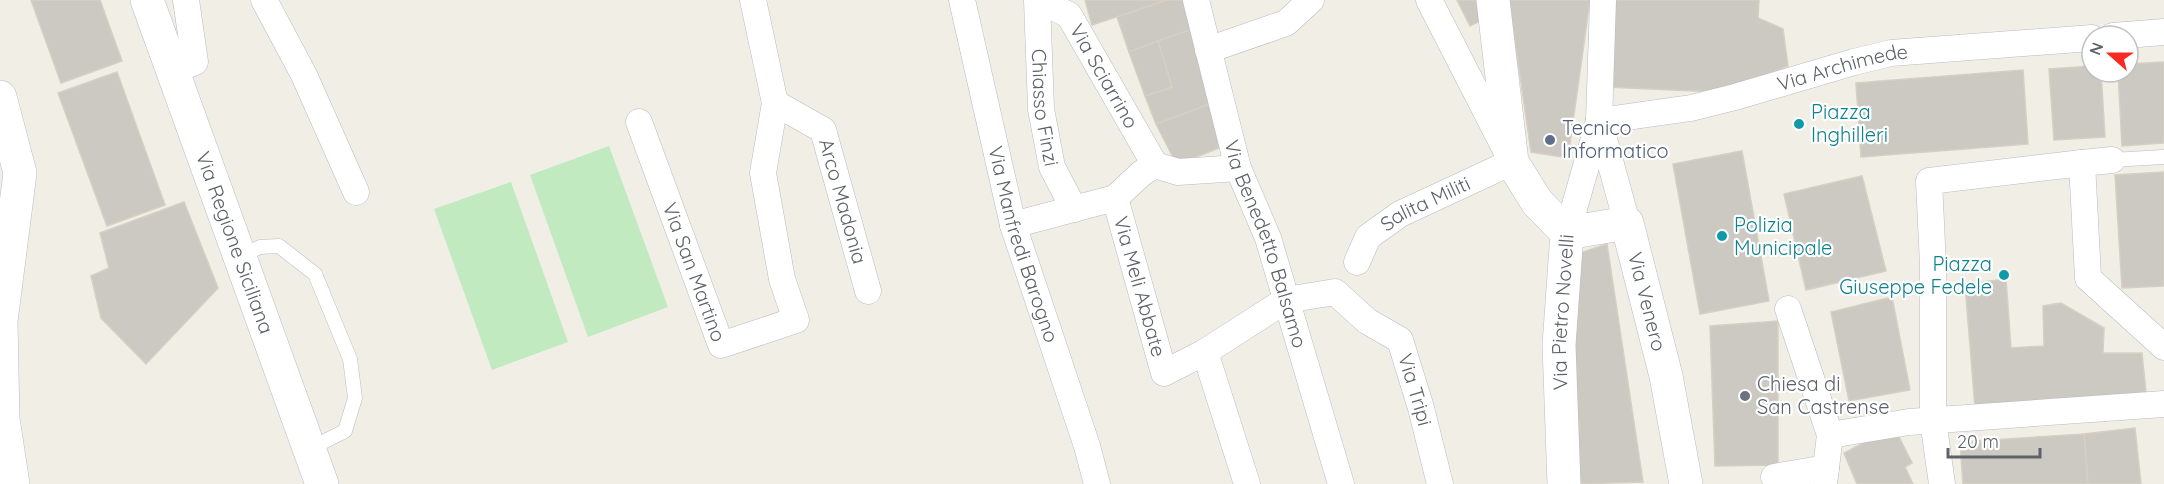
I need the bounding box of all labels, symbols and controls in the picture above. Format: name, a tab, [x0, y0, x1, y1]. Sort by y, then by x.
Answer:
street label: Via Sciarrino	[1065, 19, 1144, 133]
north arrow	[2080, 24, 2140, 84]
street label: Via Archimede	[1774, 39, 1909, 96]
text: N	[2085, 40, 2107, 58]
street label: Chiasso Finzi	[1027, 48, 1065, 168]
place label: Piazza Inghilleri	[1811, 99, 1888, 147]
place label: Tecnico Informatico	[1562, 115, 1669, 163]
marker: Piazza Inghilleri	[1792, 117, 1806, 131]
marker: Tecnico Informatico	[1543, 133, 1557, 147]
street label: Arco Madonia	[814, 136, 873, 267]
street label: Via Benedetto Balsamo	[1219, 137, 1313, 351]
street label: Via Manfredi Barogno	[983, 144, 1064, 346]
street label: Via Regione Siciliana	[191, 148, 280, 337]
street label: Salita Militi	[1375, 170, 1474, 236]
street label: Via San Martino	[658, 199, 732, 345]
place label: Polizia Municipale	[1734, 212, 1832, 260]
street label: Via Meli Abbate	[1109, 213, 1172, 360]
marker: Polizia Municipale	[1715, 229, 1729, 243]
street label: Via Pietro Novelli	[1546, 233, 1579, 391]
street label: Via Venero	[1623, 249, 1672, 354]
place label: Piazza Giuseppe Fedele	[1839, 251, 1992, 299]
marker: Piazza Giuseppe Fedele	[1997, 268, 2011, 282]
street label: Via Tripi	[1393, 350, 1438, 428]
place label: Chiesa di San Castrense	[1757, 371, 1890, 419]
marker: Chiesa di San Castrense	[1738, 389, 1752, 403]
scale bar	[1948, 421, 2040, 459]
text: 20 m	[1957, 430, 1999, 453]

